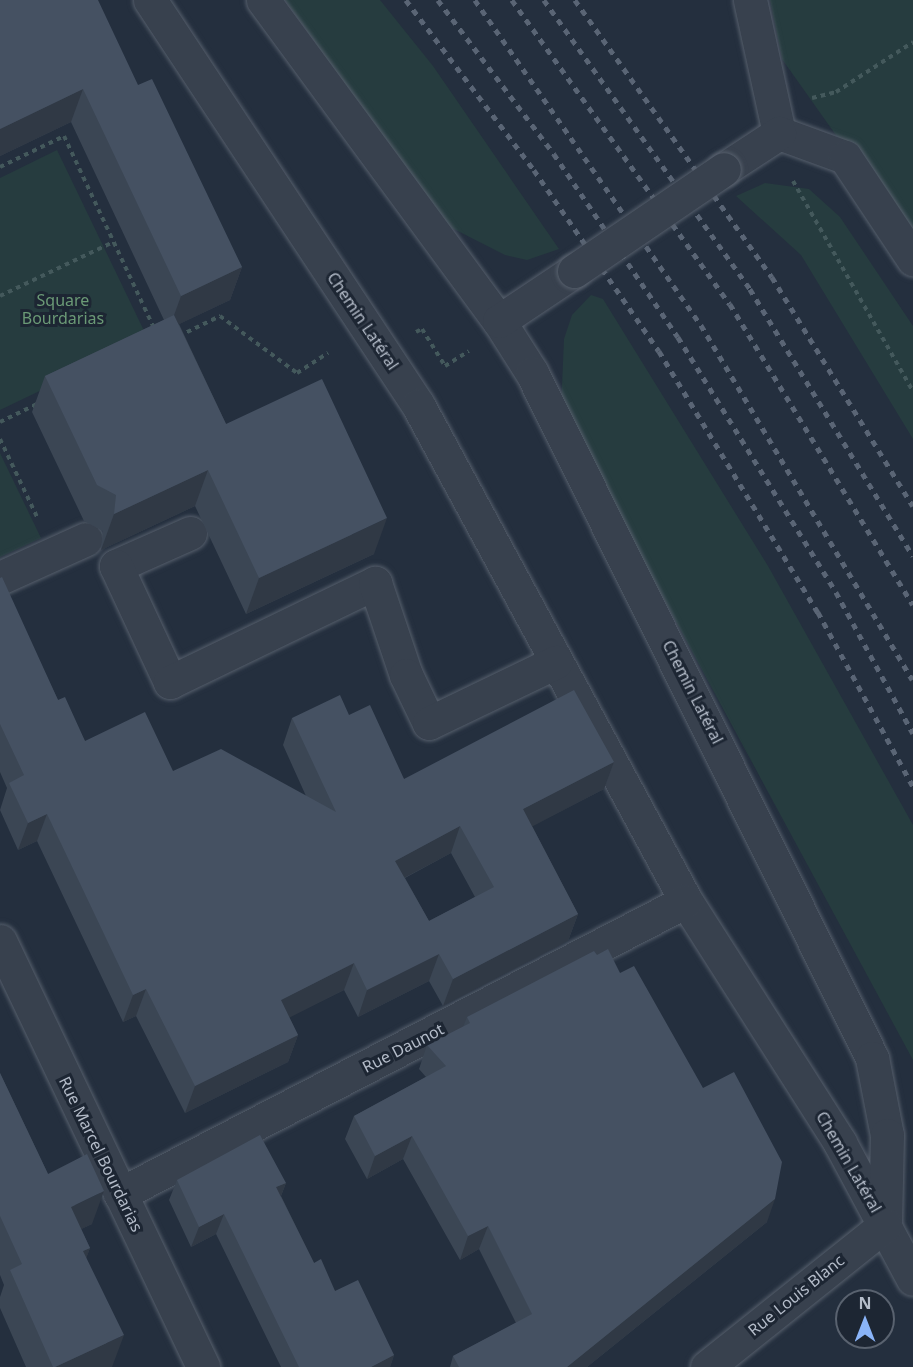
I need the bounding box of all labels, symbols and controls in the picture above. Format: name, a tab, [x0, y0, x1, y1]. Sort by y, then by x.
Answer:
street label: Chemin Latéral	[323, 268, 403, 374]
park label: Square Bourdarias	[22, 290, 104, 328]
street label: Chemin Latéral	[659, 637, 727, 747]
street label: Rue Daunot	[359, 1019, 447, 1077]
street label: Rue Marcel Bourdarias	[55, 1073, 147, 1235]
street label: Chemin Latéral	[812, 1108, 886, 1216]
street label: Rue Louis Blanc	[744, 1250, 848, 1340]
north arrow	[835, 1289, 895, 1349]
text: N	[858, 1292, 872, 1314]

